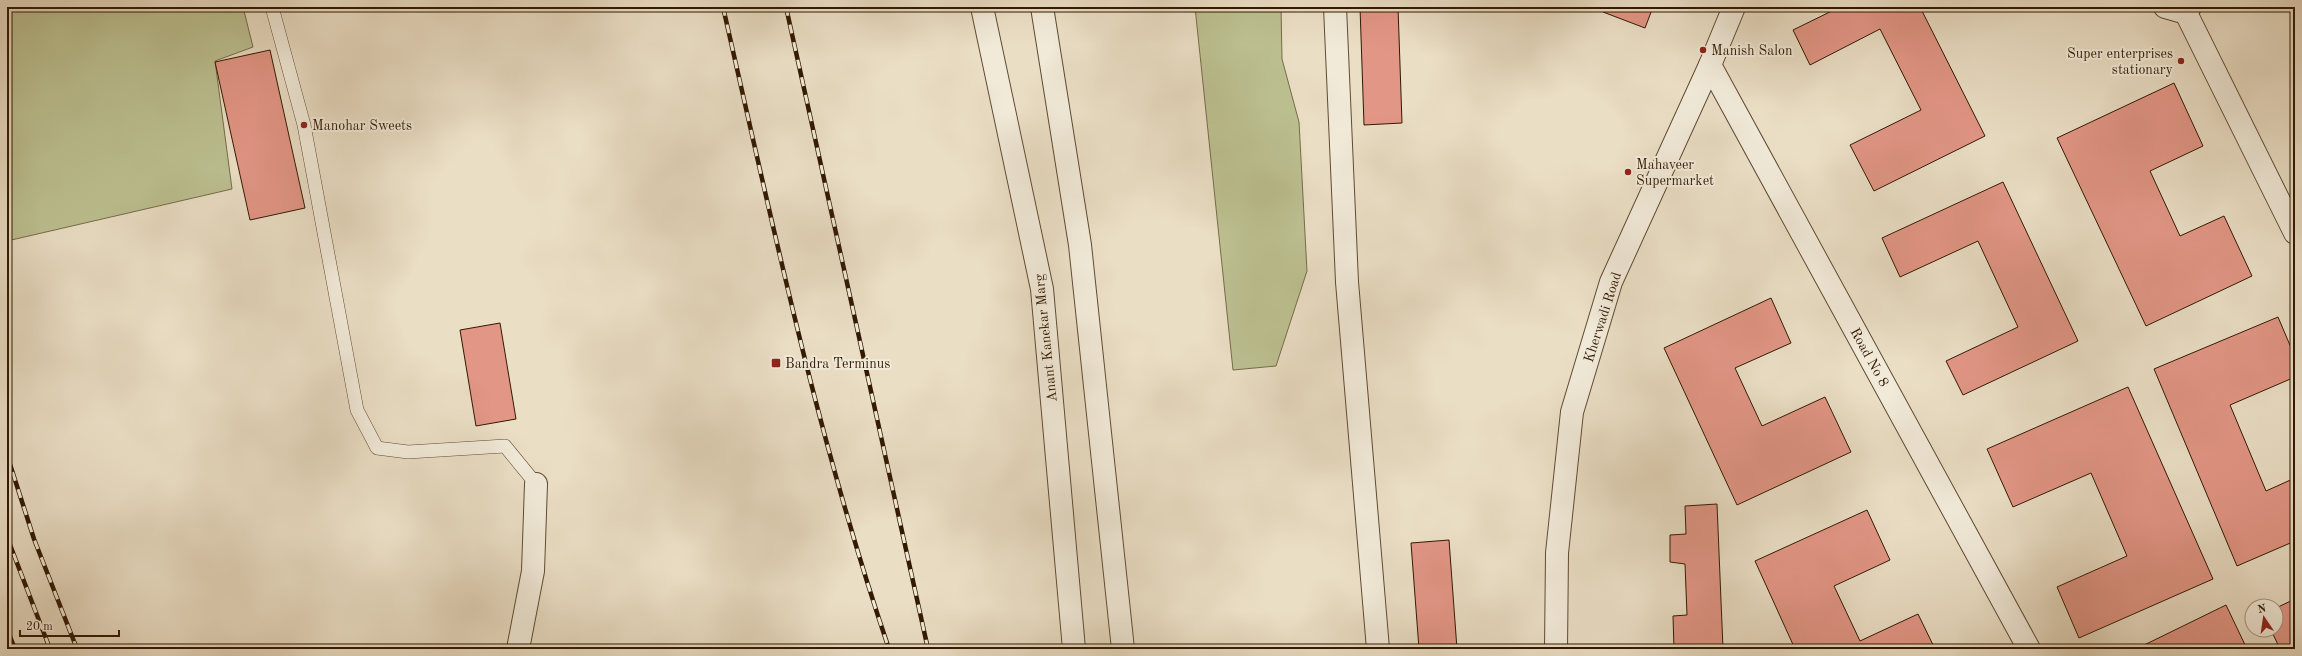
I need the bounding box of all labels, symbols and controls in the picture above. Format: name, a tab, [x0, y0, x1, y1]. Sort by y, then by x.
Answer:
place label: Manish Salon	[1711, 44, 1793, 58]
marker: Manish Salon	[1698, 45, 1708, 55]
place label: Super enterprises stationary	[2067, 47, 2174, 77]
marker: Super enterprises stationary	[2176, 56, 2186, 66]
place label: Manohar Sweets	[312, 119, 412, 133]
marker: Manohar Sweets	[299, 120, 309, 130]
place label: Mahaveer Supermarket	[1636, 158, 1714, 188]
marker: Mahaveer Supermarket	[1623, 167, 1633, 177]
street label: Kherwadi Road	[1582, 270, 1624, 364]
street label: Anant Kanekar Marg	[1032, 273, 1060, 403]
street label: Road No 8	[1847, 326, 1891, 389]
marker: Bandra Terminus	[770, 357, 782, 369]
place label: Bandra Terminus	[785, 357, 890, 371]
north arrow	[2244, 598, 2284, 638]
text: N	[2257, 603, 2268, 616]
scale bar	[20, 612, 119, 638]
text: 20 m	[26, 621, 53, 633]

